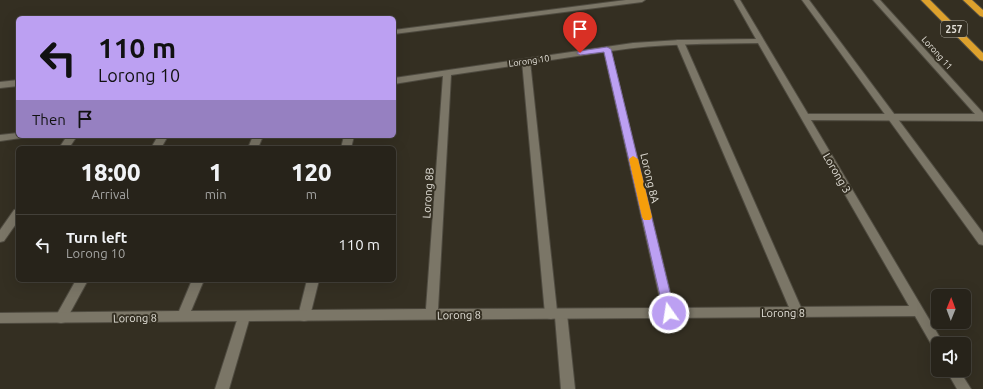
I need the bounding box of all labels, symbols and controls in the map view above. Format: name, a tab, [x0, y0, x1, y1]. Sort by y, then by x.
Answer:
pin	[563, 12, 597, 53]
icon: arrive	[569, 18, 591, 40]
road number: 257	[941, 21, 967, 37]
icon: left	[32, 32, 84, 84]
text: 110 m	[98, 32, 176, 63]
street label: Lorong 11	[920, 34, 954, 72]
street label: Lorong 10	[508, 53, 550, 69]
text: Lorong 10	[98, 65, 180, 85]
icon: arrive	[74, 108, 96, 130]
text: Then	[32, 111, 66, 128]
street label: Lorong 3	[821, 151, 853, 195]
street label: Lorong 8A	[638, 152, 662, 205]
text: 18:00	[80, 159, 140, 186]
text: 1	[209, 159, 222, 186]
text: 120	[291, 159, 332, 186]
street label: Lorong 8B	[420, 167, 436, 219]
text: Arrival	[91, 187, 129, 201]
text: min	[205, 187, 227, 201]
text: m	[306, 187, 317, 201]
text: Turn left	[66, 229, 127, 246]
icon: left	[32, 234, 54, 256]
text: 110 m	[338, 236, 380, 253]
text: Lorong 10	[66, 246, 125, 260]
north arrow	[931, 289, 971, 329]
map controls	[931, 289, 971, 377]
position arrow	[648, 292, 690, 334]
street label: Lorong 8	[761, 307, 805, 319]
street label: Lorong 8	[437, 309, 481, 321]
street label: Lorong 8	[113, 312, 157, 324]
button: sound	[931, 337, 971, 377]

